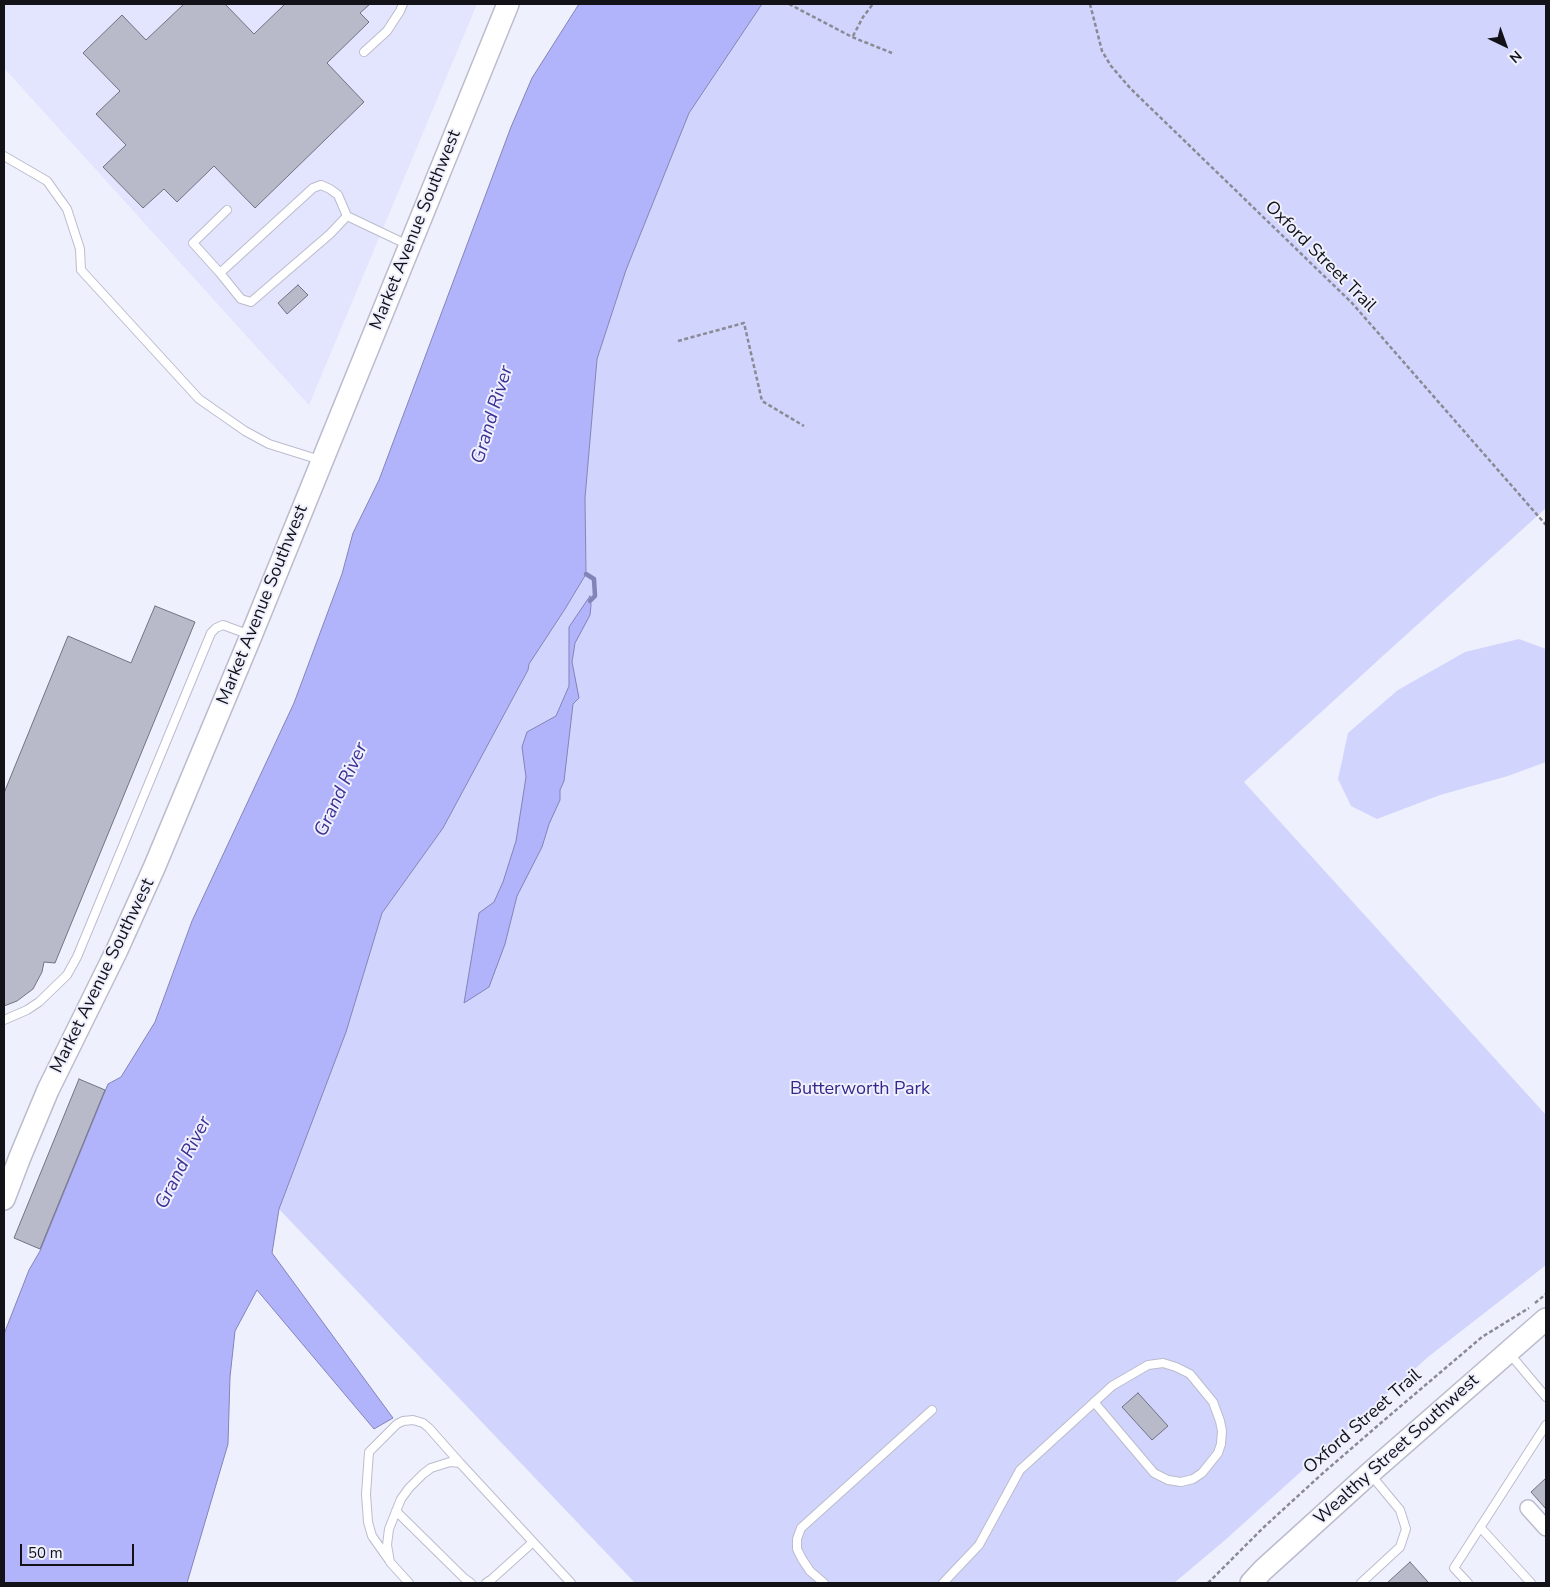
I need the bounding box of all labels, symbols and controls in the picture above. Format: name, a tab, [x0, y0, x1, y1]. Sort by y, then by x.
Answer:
north arrow	[1480, 20, 1530, 70]
text: N	[1505, 46, 1526, 67]
street label: Market Avenue Southwest	[366, 127, 466, 333]
street label: Oxford Street Trail	[1260, 197, 1380, 317]
water label: Grand River	[467, 363, 519, 467]
street label: Market Avenue Southwest	[213, 502, 313, 708]
water label: Grand River	[310, 739, 374, 841]
street label: Market Avenue Southwest	[46, 875, 160, 1077]
park label: Butterworth Park	[790, 1079, 930, 1101]
water label: Grand River	[151, 1113, 217, 1213]
street label: Oxford Street Trail	[1300, 1365, 1426, 1479]
street label: Wealthy Street Southwest	[1310, 1370, 1484, 1530]
scale bar	[22, 1534, 136, 1566]
text: 50 m	[28, 1543, 63, 1563]

